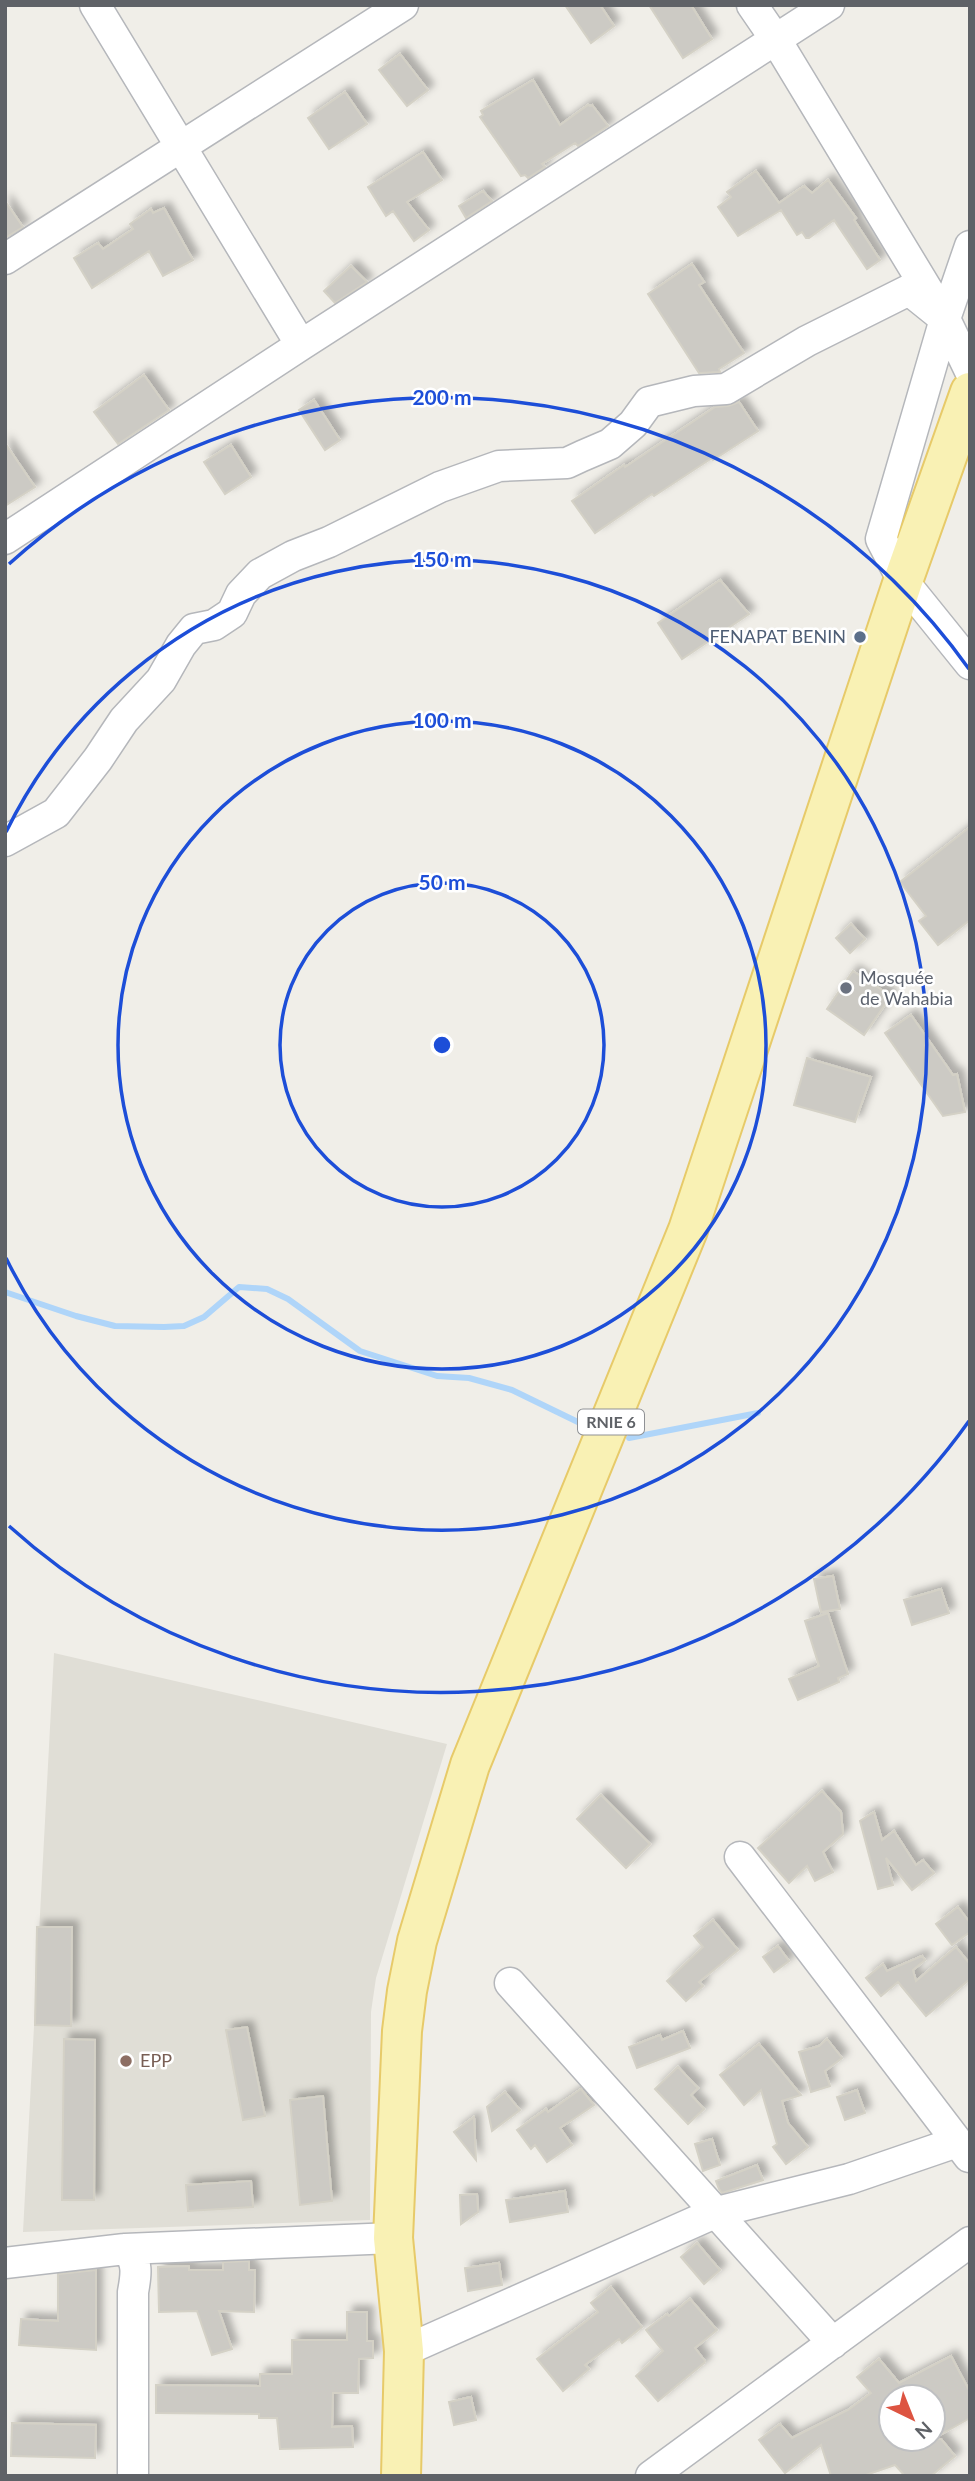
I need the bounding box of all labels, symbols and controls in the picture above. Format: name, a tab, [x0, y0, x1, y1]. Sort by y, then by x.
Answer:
text: 200 m	[412, 384, 472, 409]
text: 150 m	[412, 546, 472, 571]
place label: FENAPAT BENIN	[709, 625, 846, 647]
marker: FENAPAT BENIN	[852, 629, 868, 645]
text: 100 m	[412, 707, 472, 732]
text: 50 m	[418, 869, 466, 894]
place label: Mosquée de Wahabia	[860, 966, 953, 1009]
marker: Mosquée de Wahabia	[838, 980, 854, 996]
centre of rings	[430, 1033, 454, 1057]
road number: RNIE 6	[578, 1410, 644, 1434]
place label: EPP	[140, 2049, 172, 2071]
marker: EPP	[118, 2053, 134, 2069]
north arrow	[877, 2383, 947, 2453]
text: N	[911, 2417, 937, 2444]

